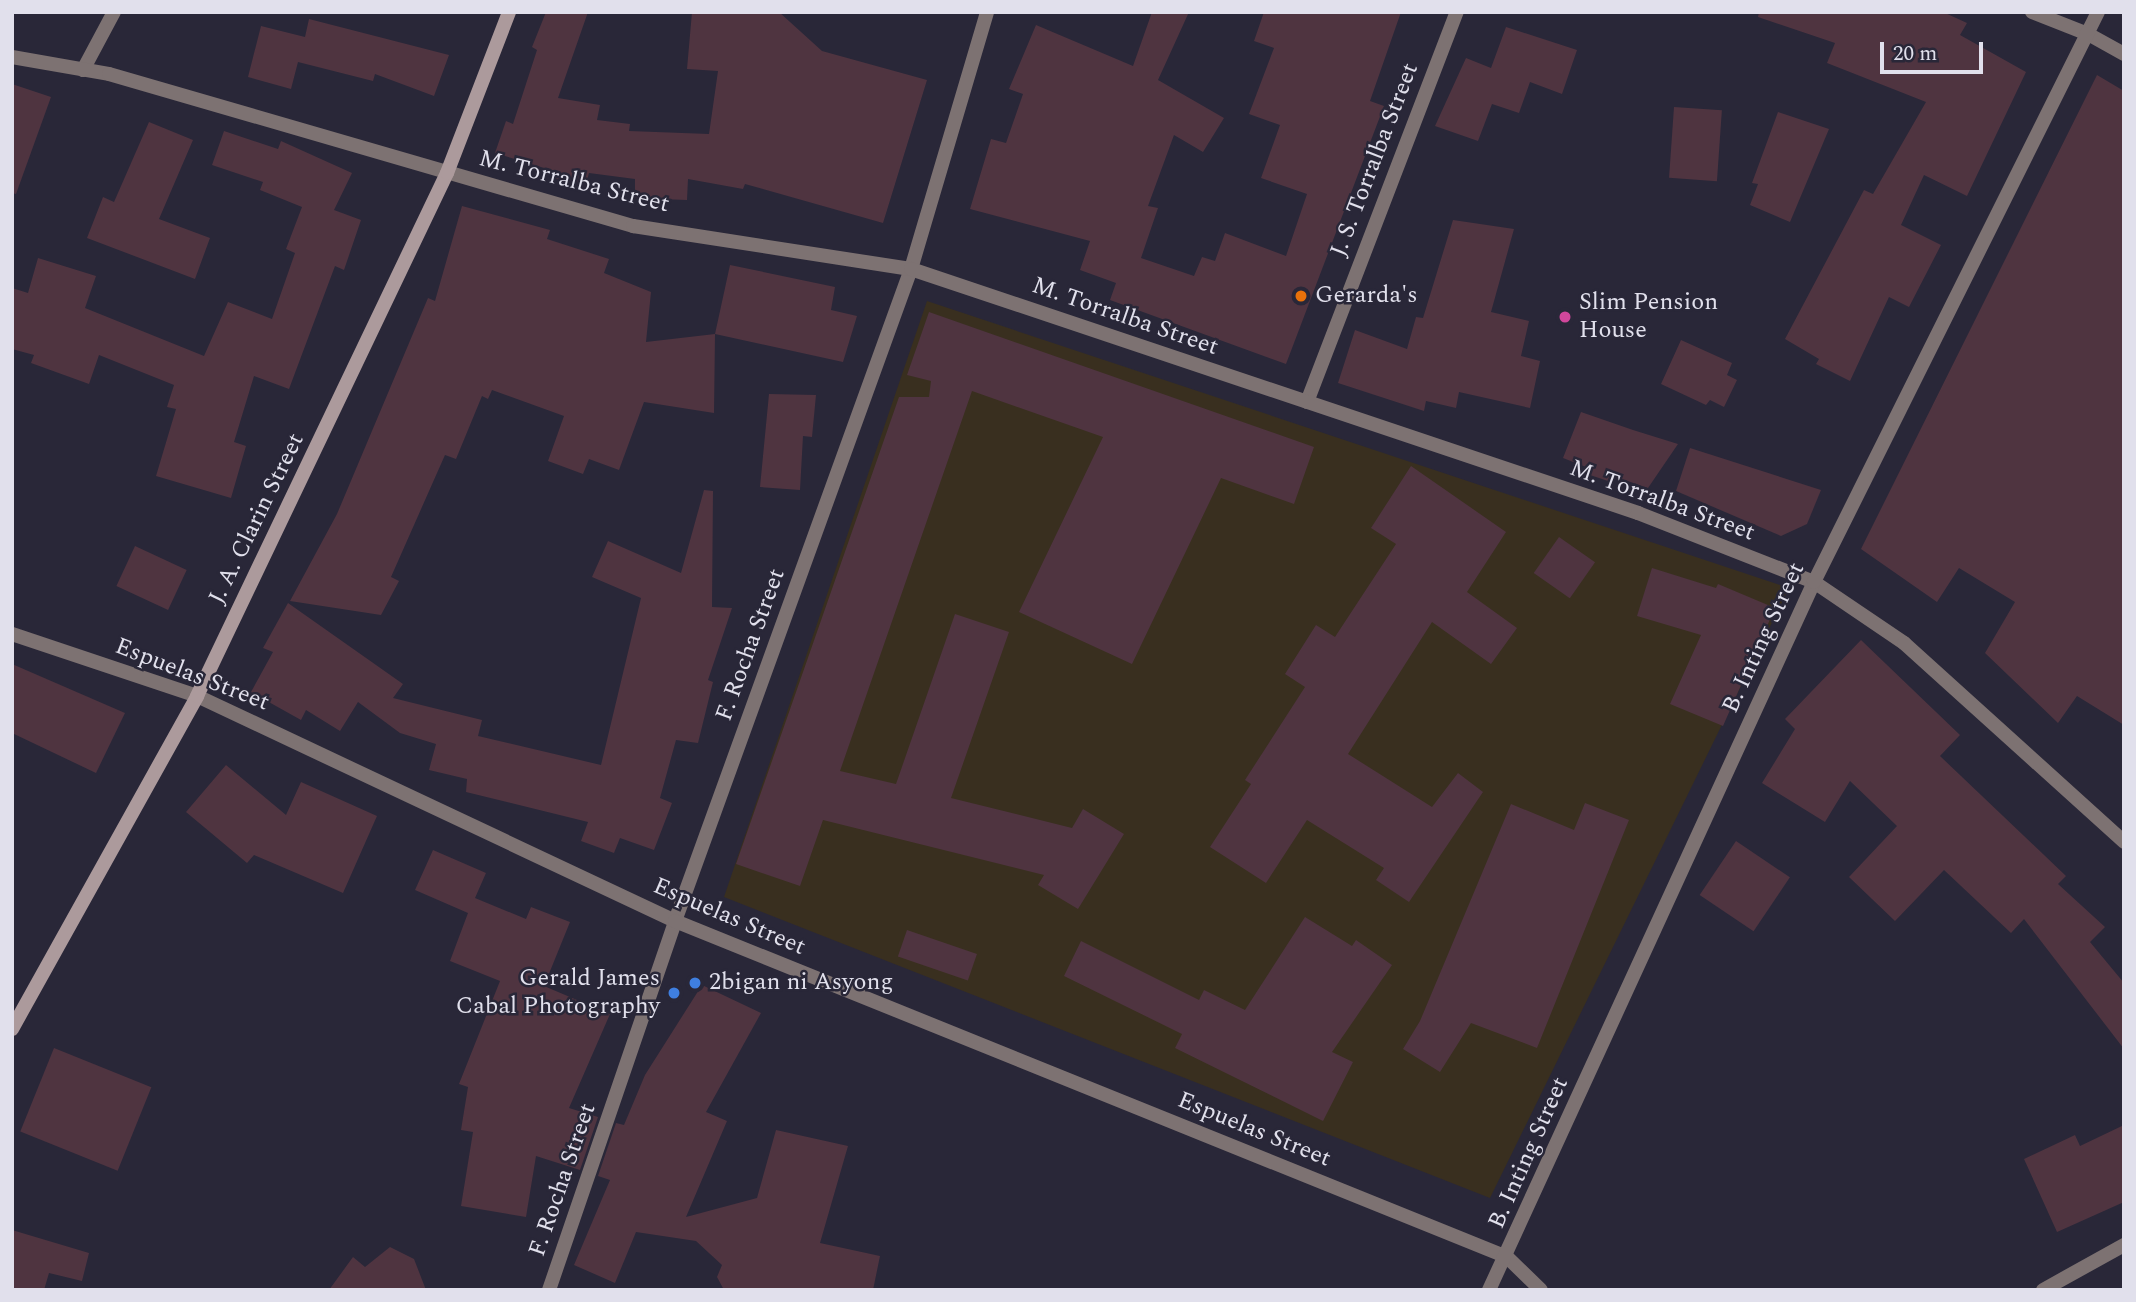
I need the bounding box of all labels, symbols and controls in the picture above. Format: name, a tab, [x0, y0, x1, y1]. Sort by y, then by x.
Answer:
scale bar	[1884, 28, 1987, 72]
text: 20 m	[1893, 38, 1937, 70]
street label: J. S. Torralba Street	[1325, 59, 1425, 261]
street label: M. Torralba Street	[476, 144, 672, 220]
street label: M. Torralba Street	[1028, 272, 1222, 362]
place label: Gerarda's	[1315, 282, 1418, 310]
marker: Gerarda's	[1293, 288, 1309, 304]
place label: Slim Pension House	[1579, 289, 1718, 345]
marker: Slim Pension House	[1557, 309, 1573, 325]
street label: J. A. Clarin Street	[203, 429, 311, 609]
street label: M. Torralba Street	[1565, 454, 1759, 548]
street label: B. Inting Street	[1717, 558, 1811, 718]
street label: F. Rocha Street	[710, 565, 792, 725]
street label: Espuelas Street	[111, 632, 273, 718]
street label: Espuelas Street	[648, 872, 810, 962]
place label: Gerald James Cabal Photography	[456, 965, 660, 1021]
place label: 2bigan ni Asyong	[709, 969, 893, 997]
marker: 2bigan ni Asyong	[687, 975, 703, 991]
marker: Gerald James Cabal Photography	[666, 985, 682, 1001]
street label: B. Inting Street	[1483, 1073, 1575, 1233]
street label: Espuelas Street	[1173, 1086, 1335, 1174]
street label: F. Rocha Street	[523, 1100, 603, 1260]

